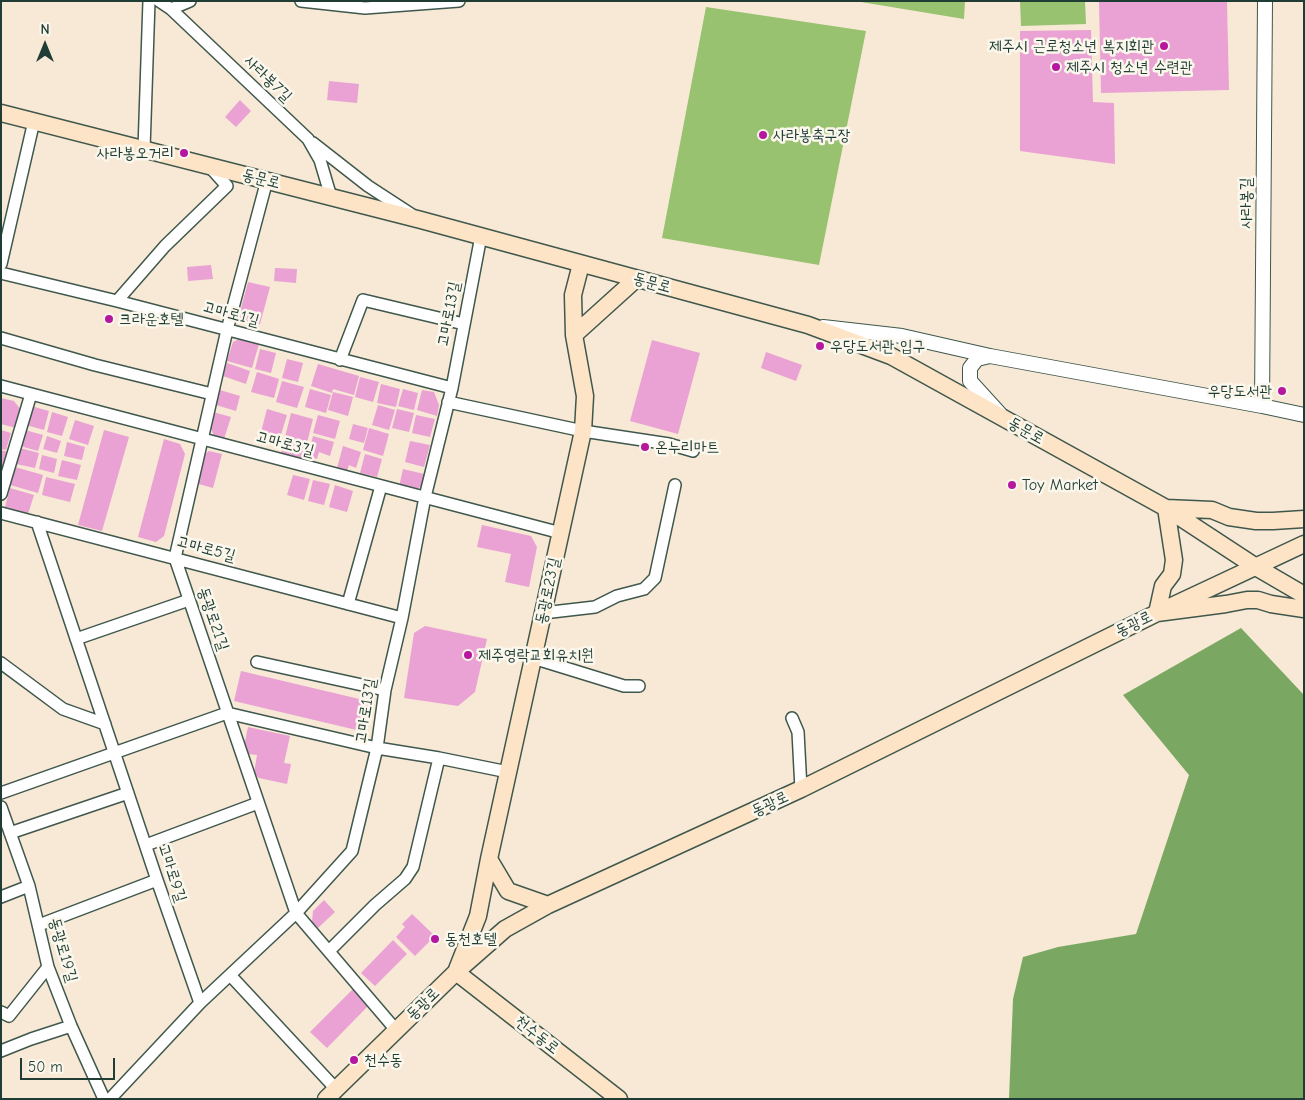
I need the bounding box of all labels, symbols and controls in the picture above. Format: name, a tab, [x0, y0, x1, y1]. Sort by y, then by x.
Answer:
north arrow	[20, 20, 70, 70]
text: N	[40, 21, 50, 38]
place label: 제주시 근로청소년 복지회관	[989, 36, 1154, 56]
marker: 제주시 근로청소년 복지회관	[1158, 40, 1170, 52]
street label: 사라봉7길	[240, 52, 296, 106]
place label: 제주시 청소년 수련관	[1066, 57, 1193, 77]
marker: 제주시 청소년 수련관	[1050, 61, 1062, 73]
place label: 사라봉축구장	[773, 125, 850, 145]
marker: 사라봉축구장	[757, 129, 769, 141]
place label: 사라봉오거리	[97, 143, 174, 163]
marker: 사라봉오거리	[178, 147, 190, 159]
street label: 동문로	[240, 165, 282, 193]
street label: 사라봉길	[1236, 177, 1256, 229]
street label: 동문로	[631, 269, 673, 297]
street label: 고마로13길	[433, 280, 465, 348]
street label: 고마로1길	[201, 297, 261, 331]
place label: 크라운호텔	[119, 309, 183, 329]
marker: 크라운호텔	[103, 313, 115, 325]
place label: 우당도서관 입구	[830, 336, 925, 356]
marker: 우당도서관 입구	[814, 340, 826, 352]
place label: 우당도서관	[1208, 381, 1272, 401]
marker: 우당도서관	[1276, 385, 1288, 397]
street label: 동문로	[1004, 413, 1048, 449]
street label: 고마로3길	[254, 427, 316, 461]
place label: 온누리마트	[655, 437, 719, 457]
marker: 온누리마트	[639, 441, 651, 453]
place label: Toy Market	[1022, 475, 1098, 495]
marker: Toy Market	[1006, 479, 1018, 491]
street label: 고마로5길	[174, 532, 238, 566]
street label: 동광로23길	[532, 556, 564, 626]
street label: 동광로21길	[193, 585, 233, 653]
street label: 동광로	[1112, 607, 1156, 641]
place label: 제주영락교회유치원	[478, 645, 594, 665]
marker: 제주영락교회유치원	[462, 649, 474, 661]
street label: 고마로13길	[351, 677, 381, 745]
street label: 동광로	[748, 787, 792, 821]
street label: 고마로9길	[154, 842, 190, 904]
street label: 동광로19길	[45, 915, 81, 985]
place label: 동천호텔	[445, 929, 496, 949]
marker: 동천호텔	[429, 933, 441, 945]
street label: 동광로	[402, 984, 444, 1024]
street label: 천수동로	[511, 1012, 563, 1058]
scale bar	[22, 1048, 118, 1080]
place label: 천수동	[364, 1050, 403, 1070]
marker: 천수동	[348, 1054, 360, 1066]
text: 50 m	[28, 1058, 63, 1076]

